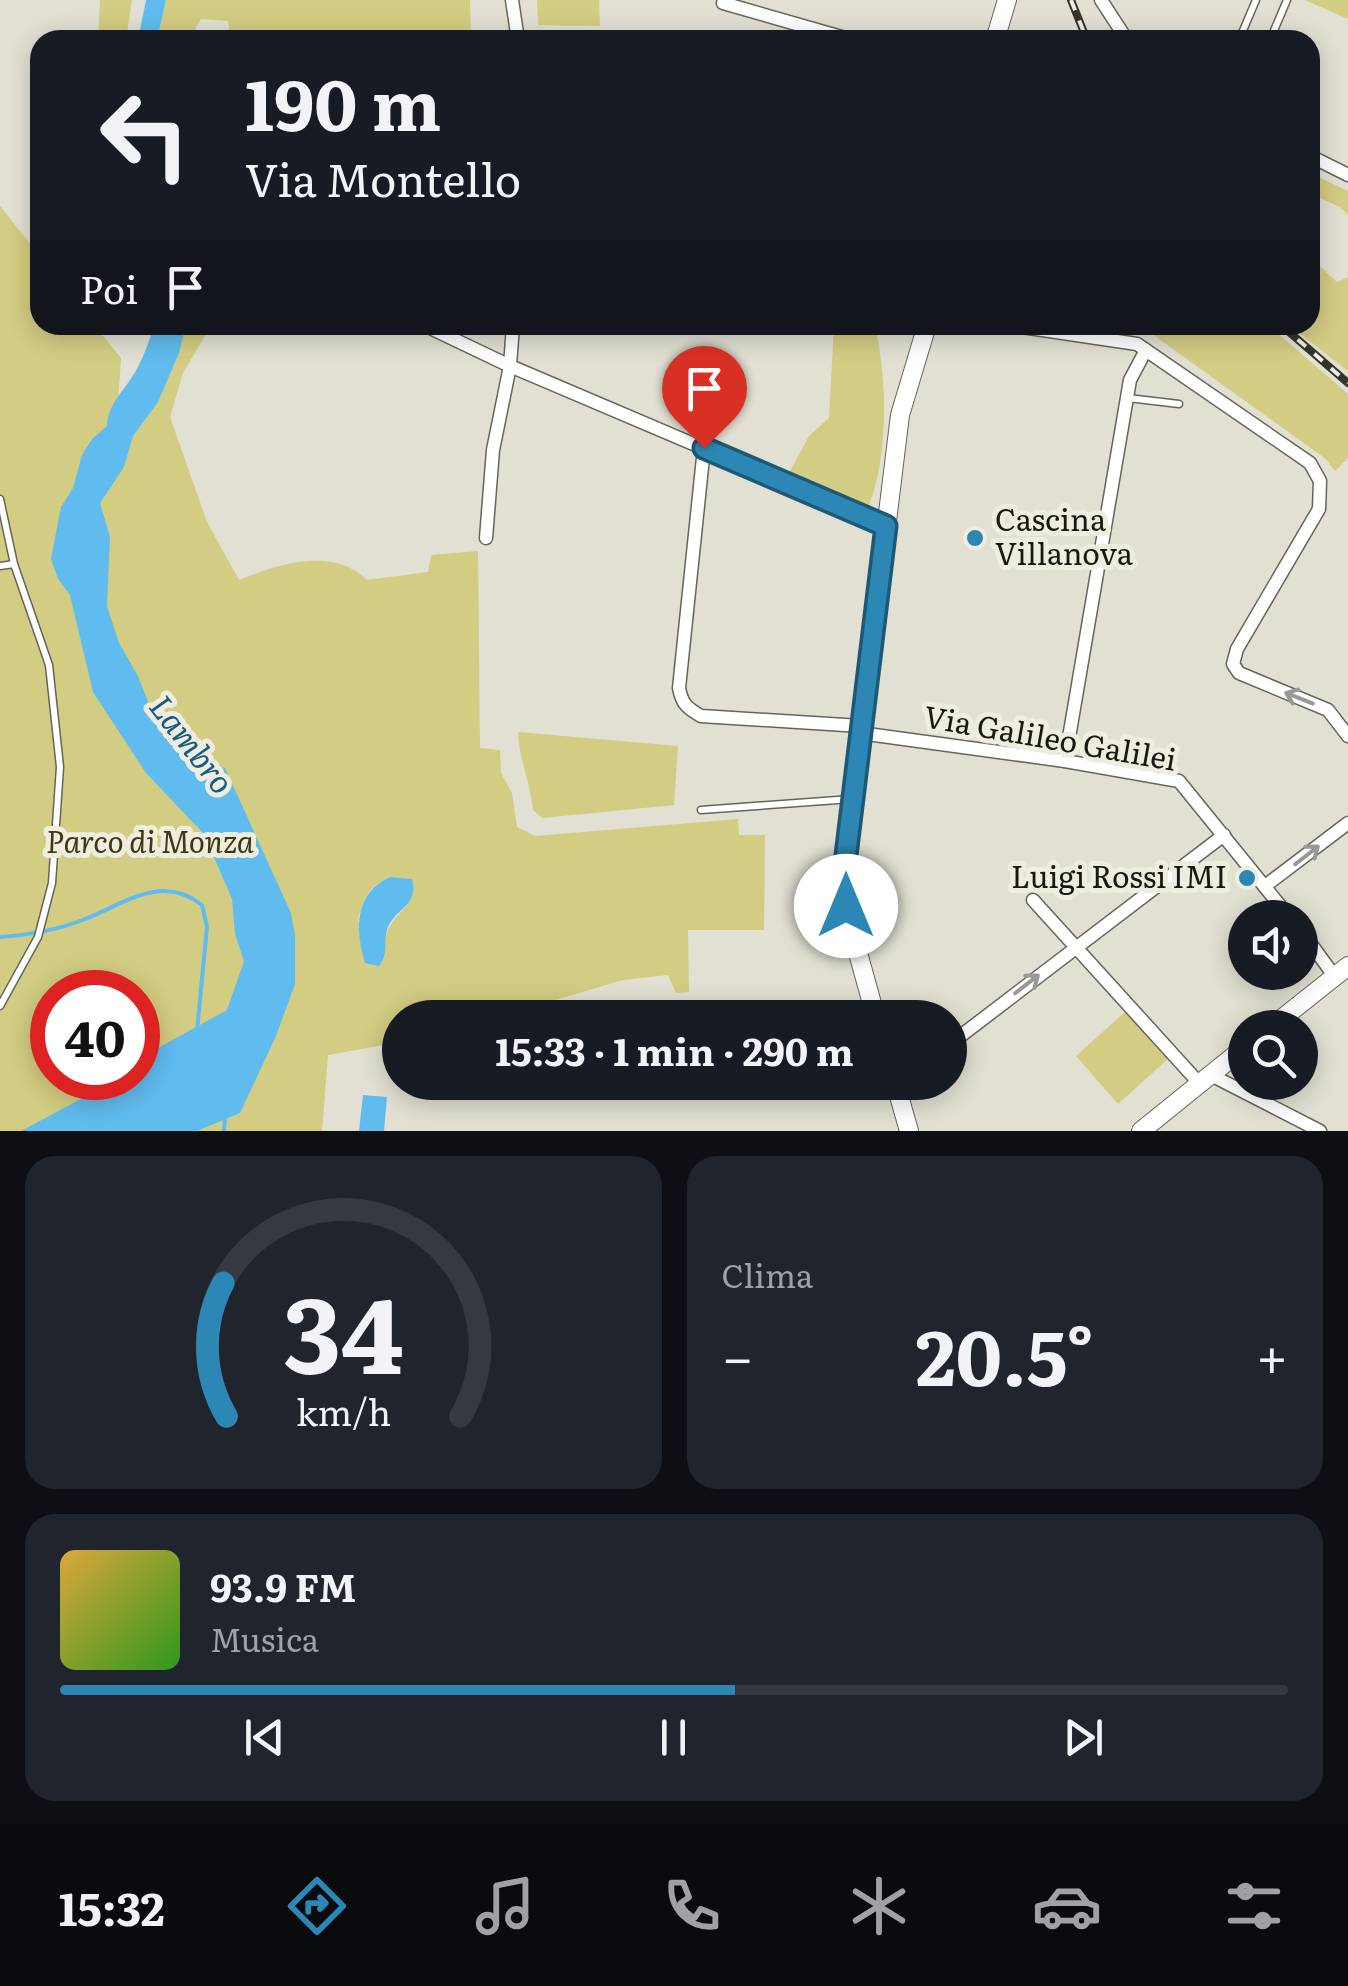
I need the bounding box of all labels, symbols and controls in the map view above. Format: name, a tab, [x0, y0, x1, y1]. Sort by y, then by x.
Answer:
text: 190 m	[245, 49, 441, 153]
icon: left	[80, 70, 210, 200]
text: Via Montello	[245, 144, 521, 211]
text: Poi	[80, 259, 138, 316]
icon: arrive	[158, 260, 213, 315]
pin	[662, 346, 747, 449]
icon: arrive	[677, 361, 732, 416]
place label: Cascina Villanova	[995, 496, 1134, 574]
marker: Cascina Villanova	[964, 527, 986, 549]
water label: Lambro	[140, 684, 247, 803]
one-way arrow	[1284, 687, 1315, 705]
street label: Via Galileo Galilei	[921, 692, 1180, 780]
park label: Parco di Monza	[46, 818, 254, 862]
one-way arrow	[1293, 844, 1319, 866]
place label: Luigi Rossi IMI	[1011, 853, 1227, 897]
position arrow	[794, 854, 898, 958]
marker: Luigi Rossi IMI	[1236, 867, 1258, 889]
map controls	[1228, 900, 1318, 1100]
button: sound	[1228, 900, 1318, 990]
speed limit sign: 40	[30, 970, 160, 1100]
one-way arrow	[1013, 974, 1040, 995]
button: search	[1228, 1010, 1318, 1100]
text: 15:33 · 1 min · 290 m	[495, 1021, 854, 1078]
text: Clima	[722, 1250, 813, 1298]
text: 34	[283, 1252, 403, 1406]
text: 20.5°	[916, 1298, 1094, 1409]
text: −	[722, 1313, 754, 1395]
text: +	[1256, 1313, 1288, 1395]
text: km/h	[296, 1384, 391, 1437]
text: 93.9 FM	[210, 1557, 356, 1614]
text: Musica	[210, 1614, 319, 1662]
icon: previous	[237, 1710, 292, 1765]
icon: pause	[646, 1710, 701, 1765]
icon: next	[1056, 1710, 1111, 1765]
icon: directions	[282, 1871, 352, 1941]
icon: music	[470, 1871, 540, 1941]
icon: phone	[657, 1871, 727, 1941]
icon: climate	[844, 1871, 914, 1941]
icon: car	[1032, 1871, 1102, 1941]
icon: filters	[1219, 1871, 1289, 1941]
text: 15:32	[59, 1873, 165, 1940]

